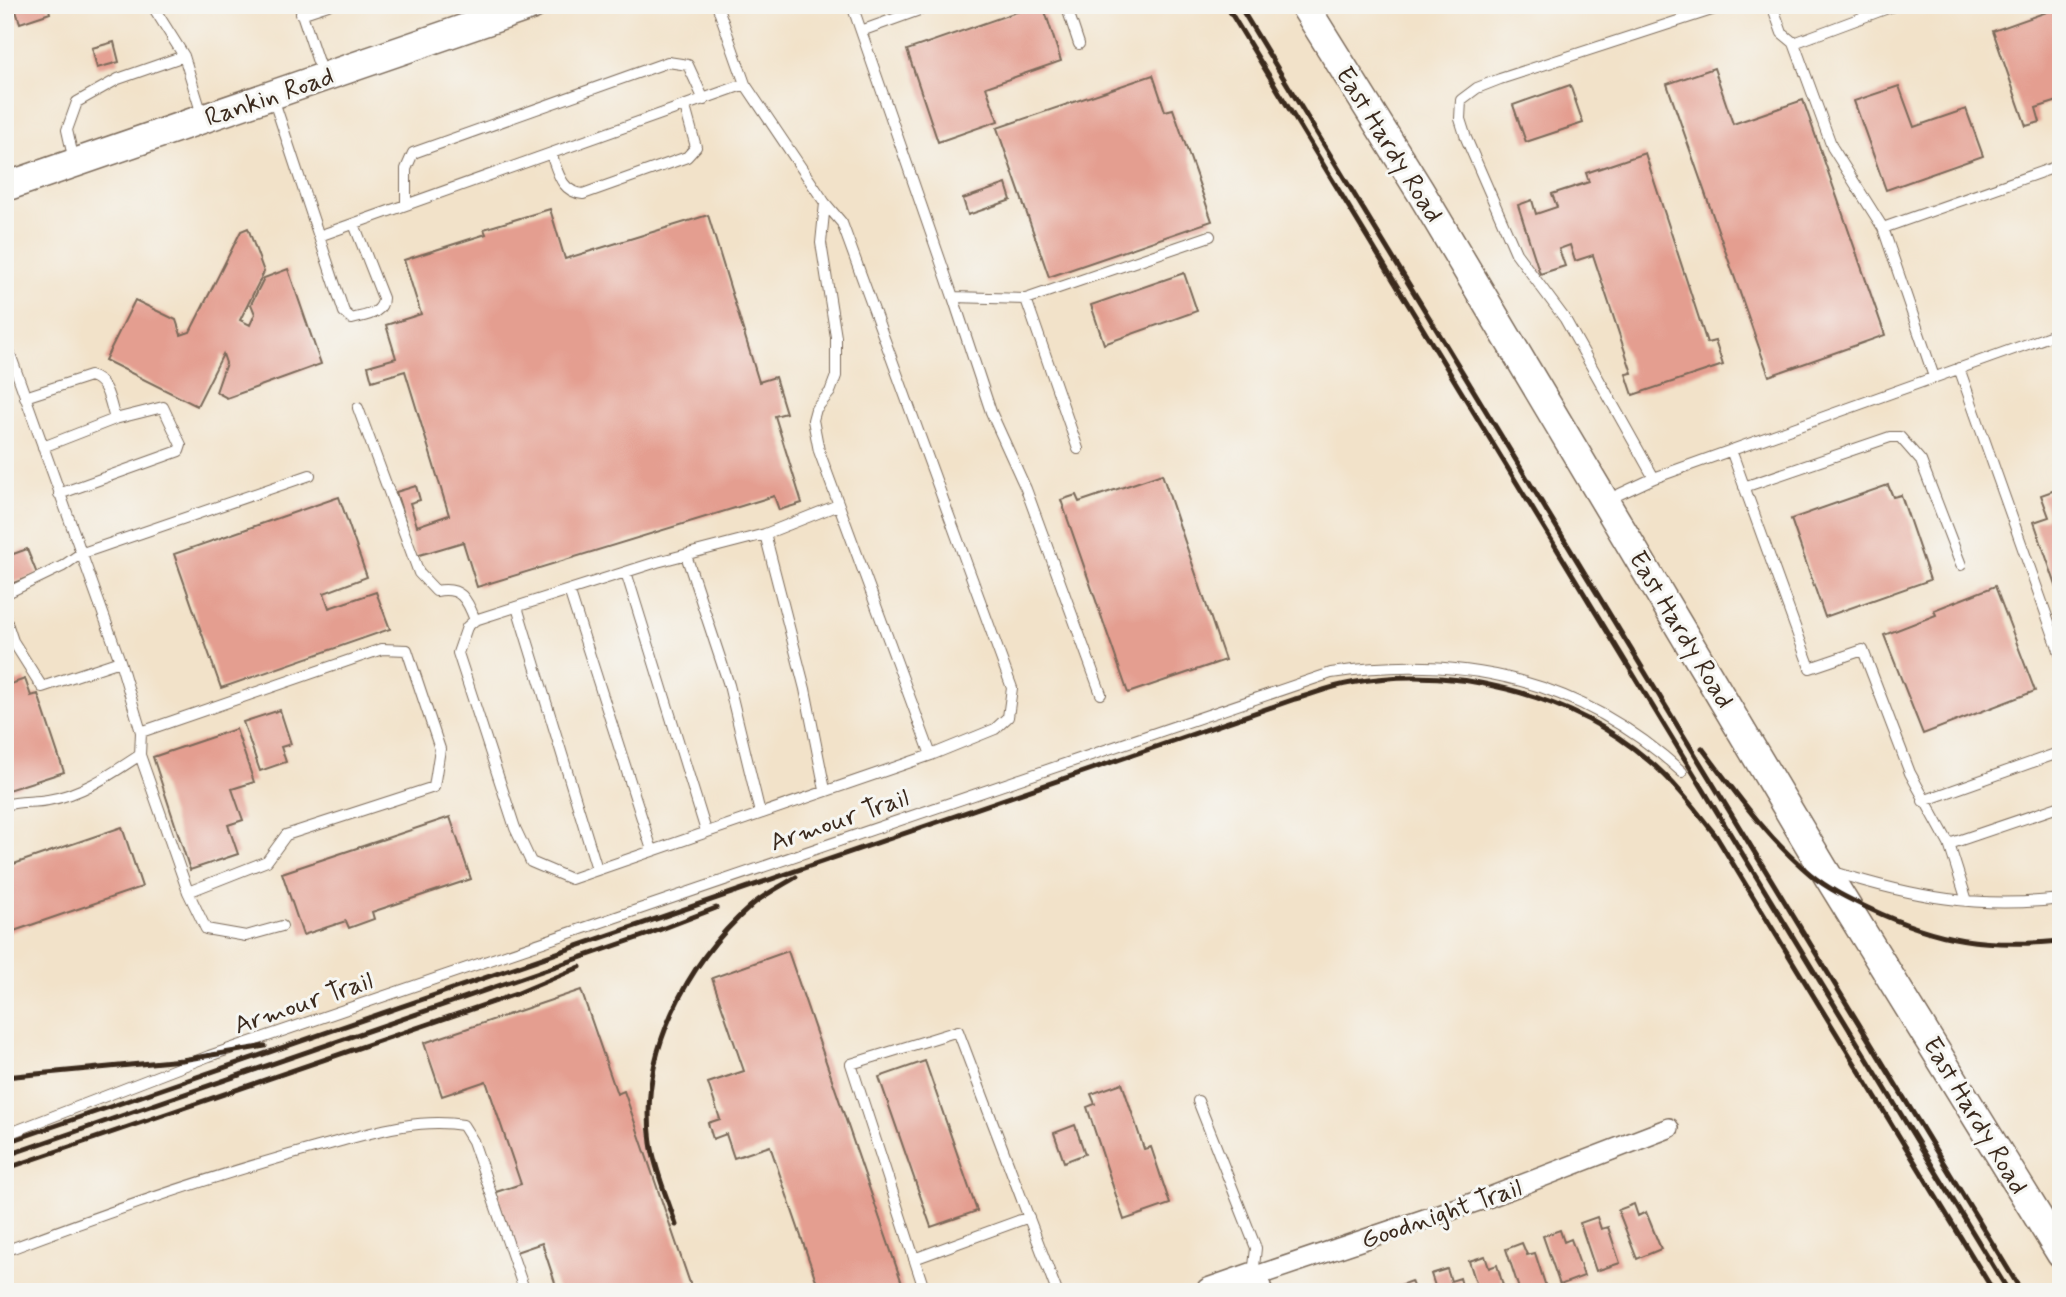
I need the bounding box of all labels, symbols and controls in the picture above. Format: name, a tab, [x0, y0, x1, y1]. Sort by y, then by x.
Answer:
street label: Rankin Road	[201, 60, 339, 136]
street label: East Hardy Road	[1327, 60, 1450, 230]
street label: East Hardy Road	[1620, 545, 1741, 715]
street label: Armour Trail	[766, 781, 914, 861]
street label: Armour Trail	[230, 964, 378, 1044]
street label: East Hardy Road	[1914, 1031, 2035, 1201]
street label: Goodnight Trail	[1357, 1171, 1527, 1258]

